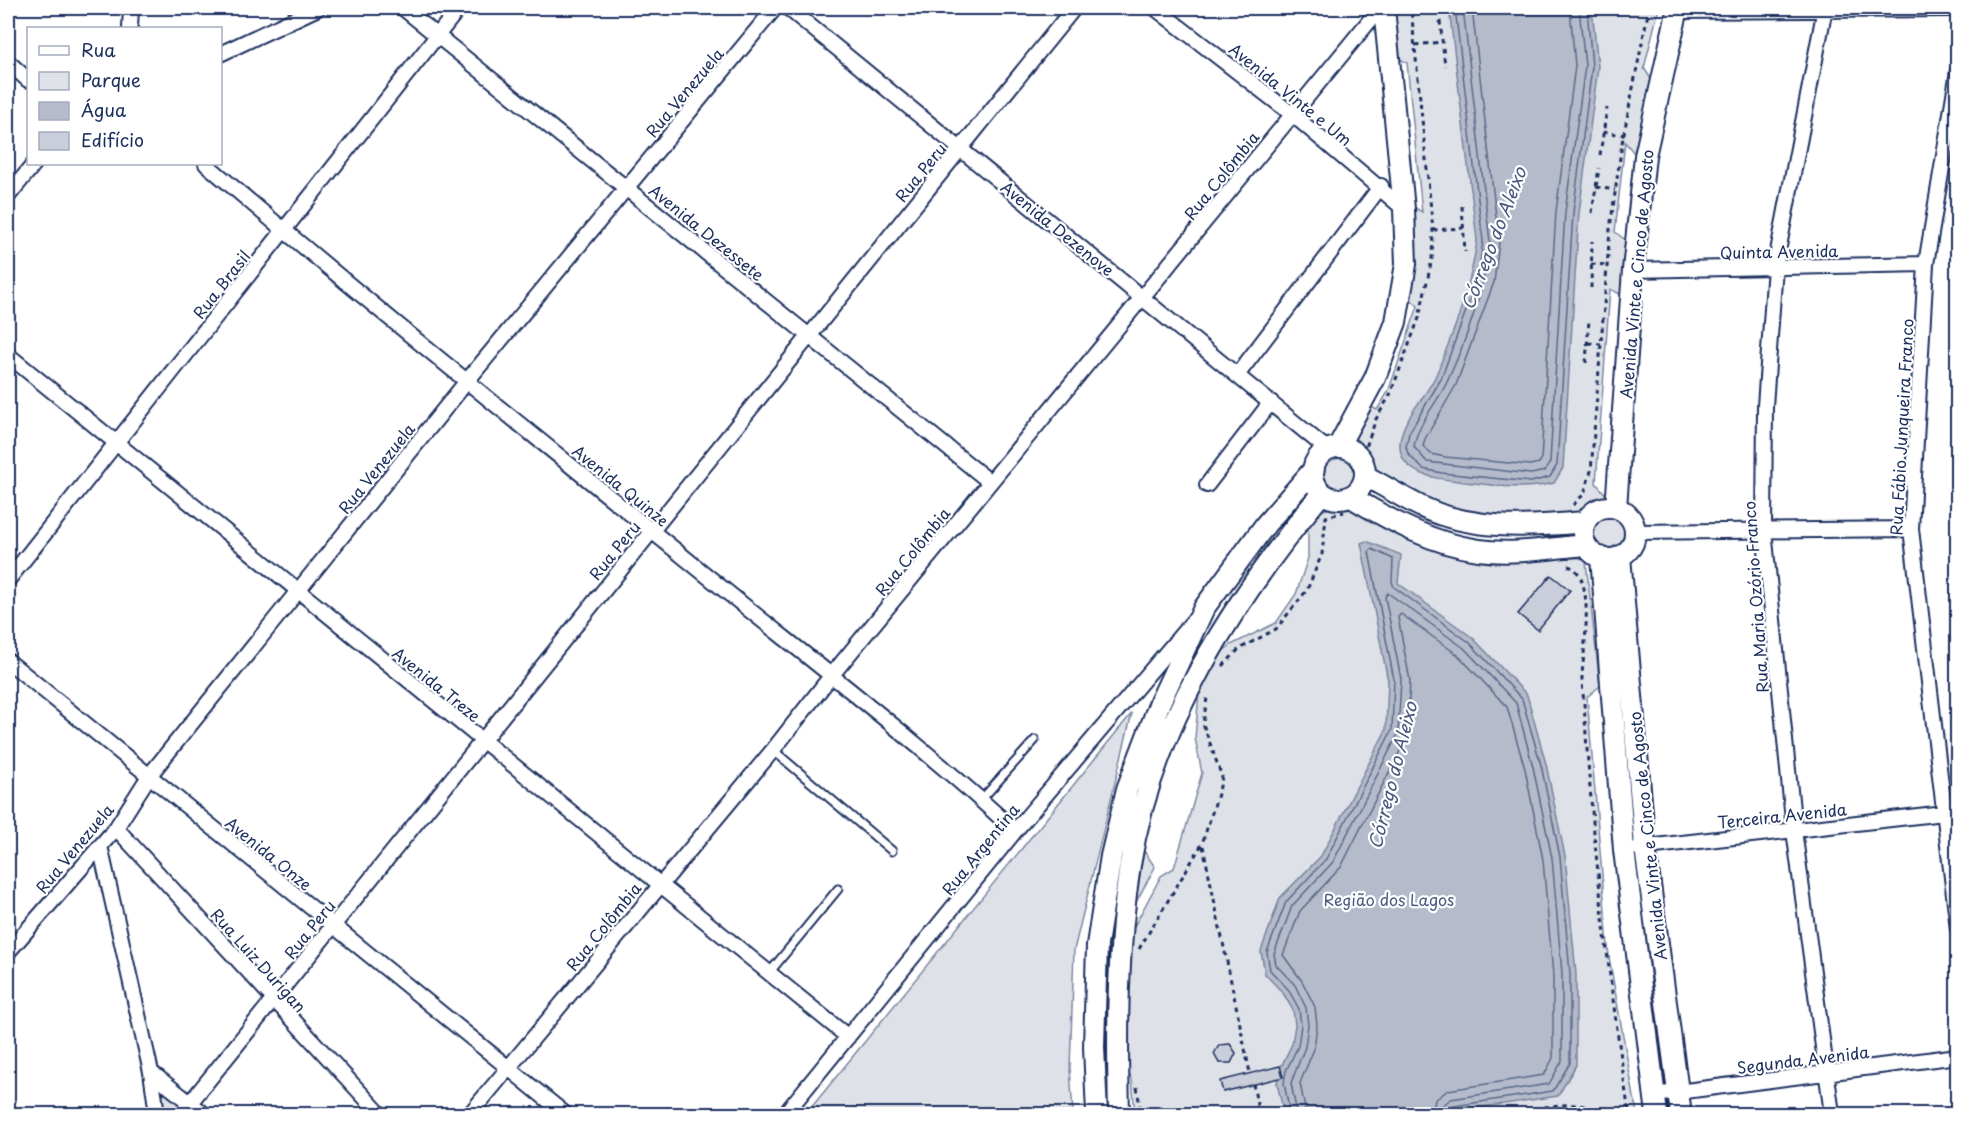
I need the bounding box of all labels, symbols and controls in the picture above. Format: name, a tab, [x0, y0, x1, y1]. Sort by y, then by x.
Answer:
legend	[27, 27, 222, 165]
text: Rua	[81, 36, 116, 63]
street label: Avenida Vinte e Um	[1224, 37, 1358, 151]
street label: Rua Venezuela	[639, 42, 729, 142]
text: Parque	[81, 66, 141, 93]
text: Água	[81, 96, 127, 123]
street label: Rua Colômbia	[1178, 125, 1264, 224]
text: Edifício	[81, 126, 144, 153]
street label: Rua Peru	[889, 137, 951, 207]
street label: Avenida Vinte e Cinco de Agosto	[1613, 148, 1659, 400]
water label: Córrego do Aleixo	[1453, 162, 1533, 313]
street label: Avenida Dezenove	[996, 175, 1120, 281]
street label: Avenida Dezessete	[644, 178, 770, 286]
street label: Quinta Avenida	[1720, 238, 1838, 264]
street label: Rua Brasil	[187, 245, 255, 323]
street label: Rua Fábio Junqueira Franco	[1883, 318, 1919, 536]
street label: Rua Venezuela	[332, 418, 420, 518]
street label: Avenida Quinze	[568, 439, 674, 531]
street label: Rua Maria Ozório Franco	[1736, 500, 1774, 694]
street label: Rua Colômbia	[869, 501, 955, 600]
street label: Rua Peru	[583, 515, 645, 585]
street label: Avenida Treze	[388, 641, 487, 727]
water label: Córrego do Aleixo	[1361, 698, 1424, 851]
street label: Avenida Vinte e Cinco de Agosto	[1622, 710, 1672, 962]
street label: Terceira Avenida	[1716, 796, 1848, 834]
street label: Rua Venezuela	[29, 798, 119, 898]
street label: Rua Argentina	[936, 798, 1024, 900]
street label: Avenida Onze	[221, 811, 317, 895]
street label: Rua Colômbia	[560, 876, 646, 975]
park label: Região dos Lagos	[1324, 887, 1454, 911]
street label: Rua Peru	[278, 894, 340, 964]
street label: Rua Luiz Durigan	[206, 903, 312, 1017]
street label: Segunda Avenida	[1736, 1039, 1870, 1079]

